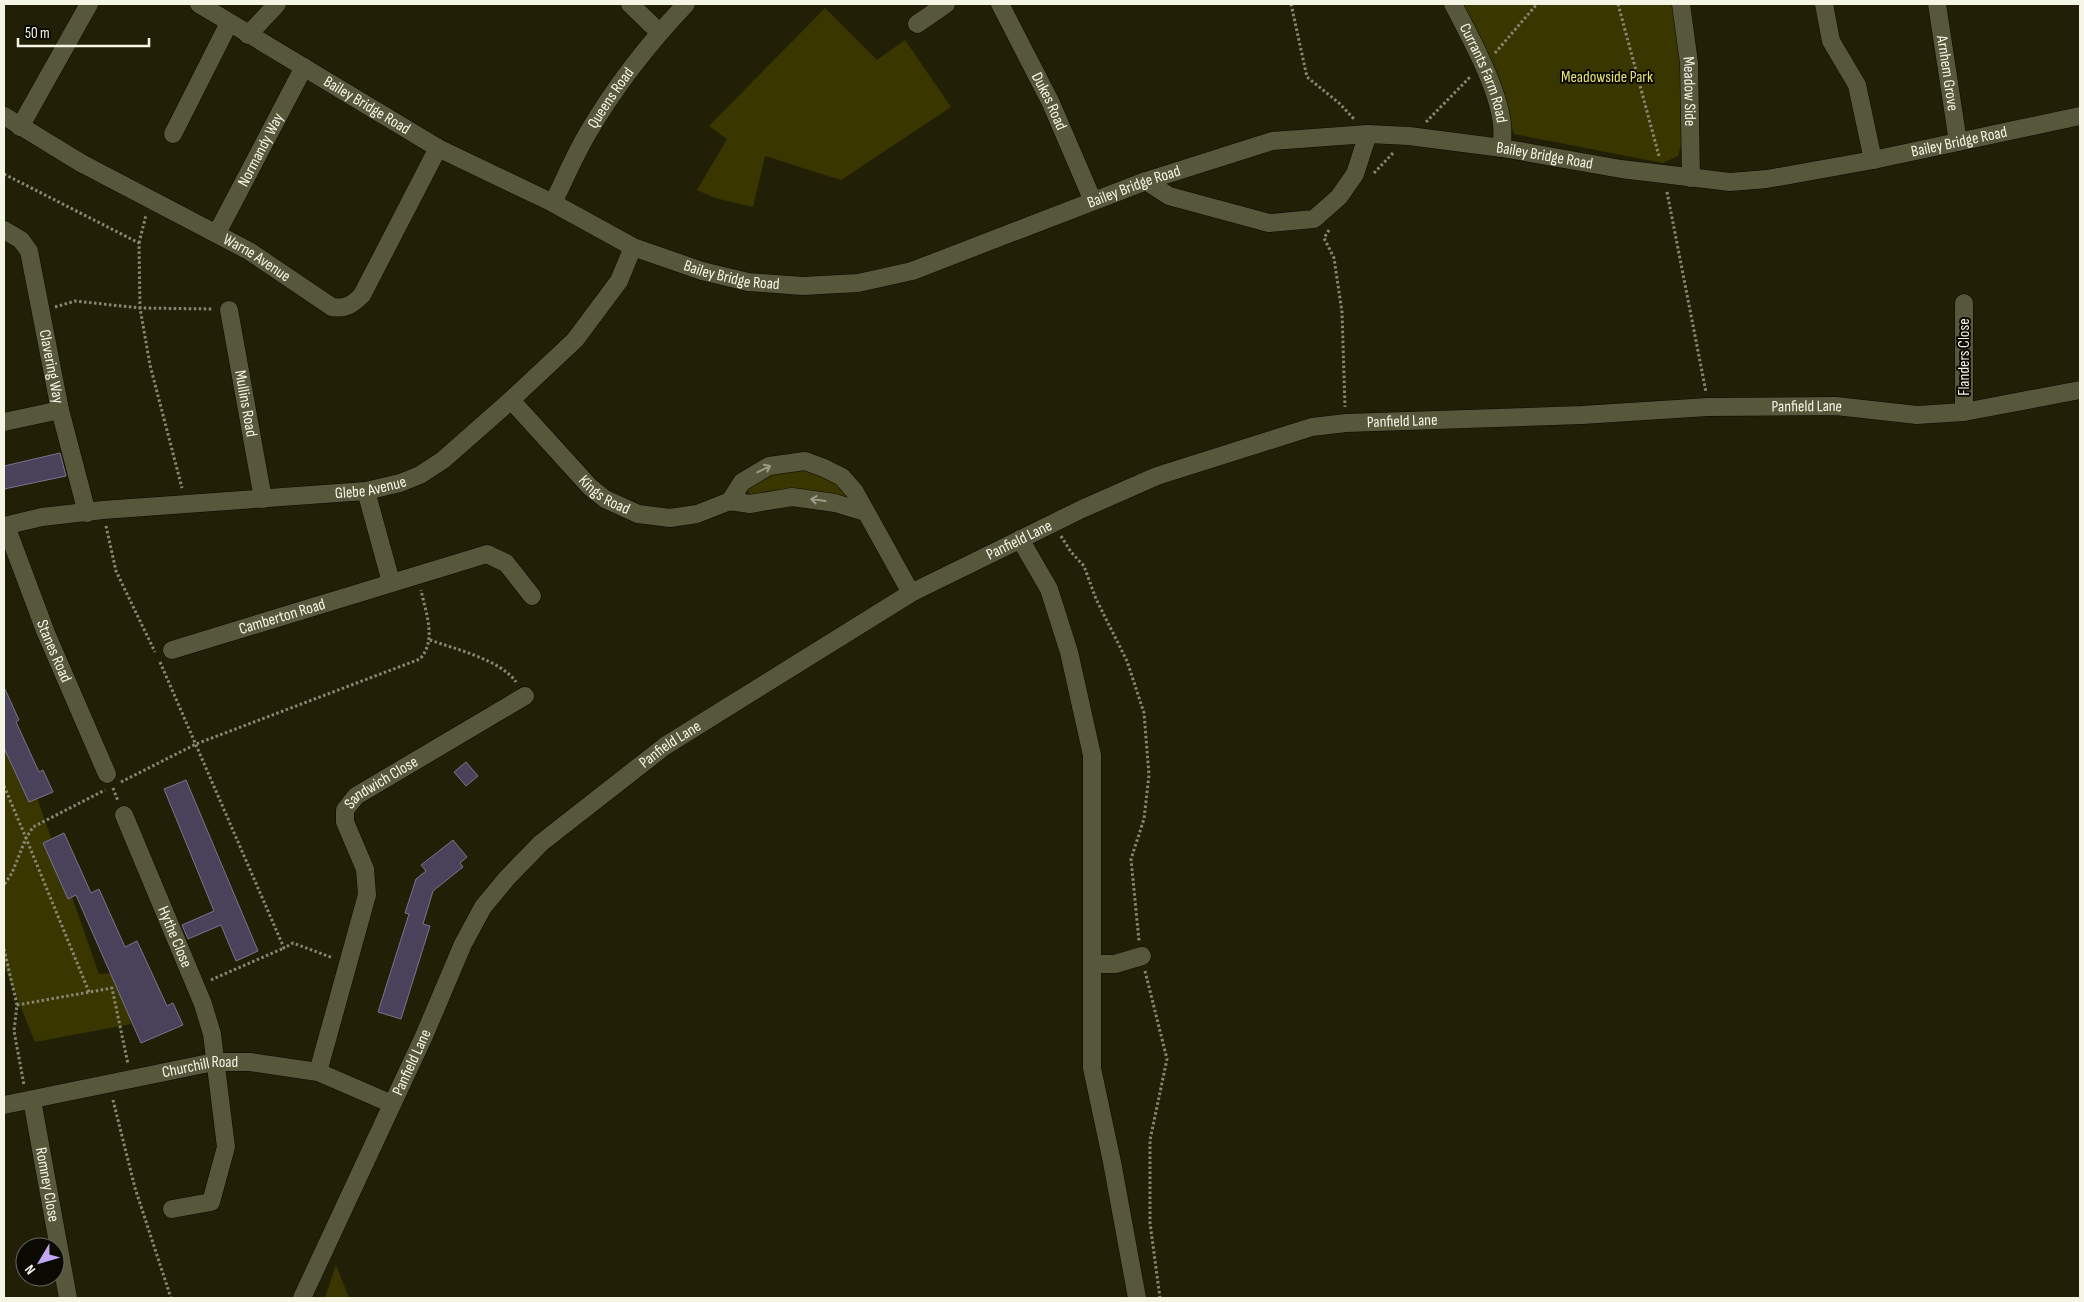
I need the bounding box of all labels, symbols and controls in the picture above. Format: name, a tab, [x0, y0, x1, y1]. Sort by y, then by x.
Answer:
scale bar	[18, 15, 149, 47]
street label: Currants Farm Road	[1455, 20, 1511, 124]
text: 50 m	[25, 24, 50, 43]
street label: Arnhem Grove	[1932, 33, 1963, 112]
street label: Meadow Side	[1679, 55, 1700, 127]
street label: Queens Road	[583, 64, 638, 132]
park label: Meadowside Park	[1561, 68, 1653, 87]
street label: Dukes Road	[1027, 69, 1071, 133]
street label: Bailey Bridge Road	[320, 72, 414, 139]
street label: Normandy Way	[234, 110, 288, 190]
street label: Bailey Bridge Road	[1909, 122, 2009, 161]
street label: Bailey Bridge Road	[1495, 138, 1594, 173]
street label: Bailey Bridge Road	[1084, 161, 1183, 212]
street label: Warne Avenue	[220, 230, 294, 286]
street label: Bailey Bridge Road	[681, 256, 780, 294]
street label: Flanders Close	[1955, 318, 1974, 396]
street label: Clavering Way	[35, 328, 68, 405]
street label: Mullins Road	[231, 369, 261, 438]
street label: Panfield Lane	[1771, 397, 1843, 416]
street label: Panfield Lane	[1367, 410, 1438, 432]
one-way arrow	[757, 464, 772, 474]
street label: Kings Road	[574, 471, 633, 519]
street label: Glebe Avenue	[334, 472, 409, 503]
one-way arrow	[810, 495, 826, 505]
street label: Panfield Lane	[983, 516, 1055, 564]
street label: Camberton Road	[237, 594, 327, 639]
street label: Stanes Road	[32, 617, 76, 685]
street label: Panfield Lane	[635, 717, 704, 772]
street label: Sandwich Close	[340, 752, 421, 813]
street label: Hythe Close	[154, 903, 196, 970]
street label: Panfield Lane	[388, 1026, 435, 1098]
street label: Churchill Road	[160, 1053, 238, 1082]
street label: Romney Close	[31, 1146, 63, 1224]
north arrow	[15, 1237, 65, 1287]
text: N	[21, 1262, 39, 1278]

